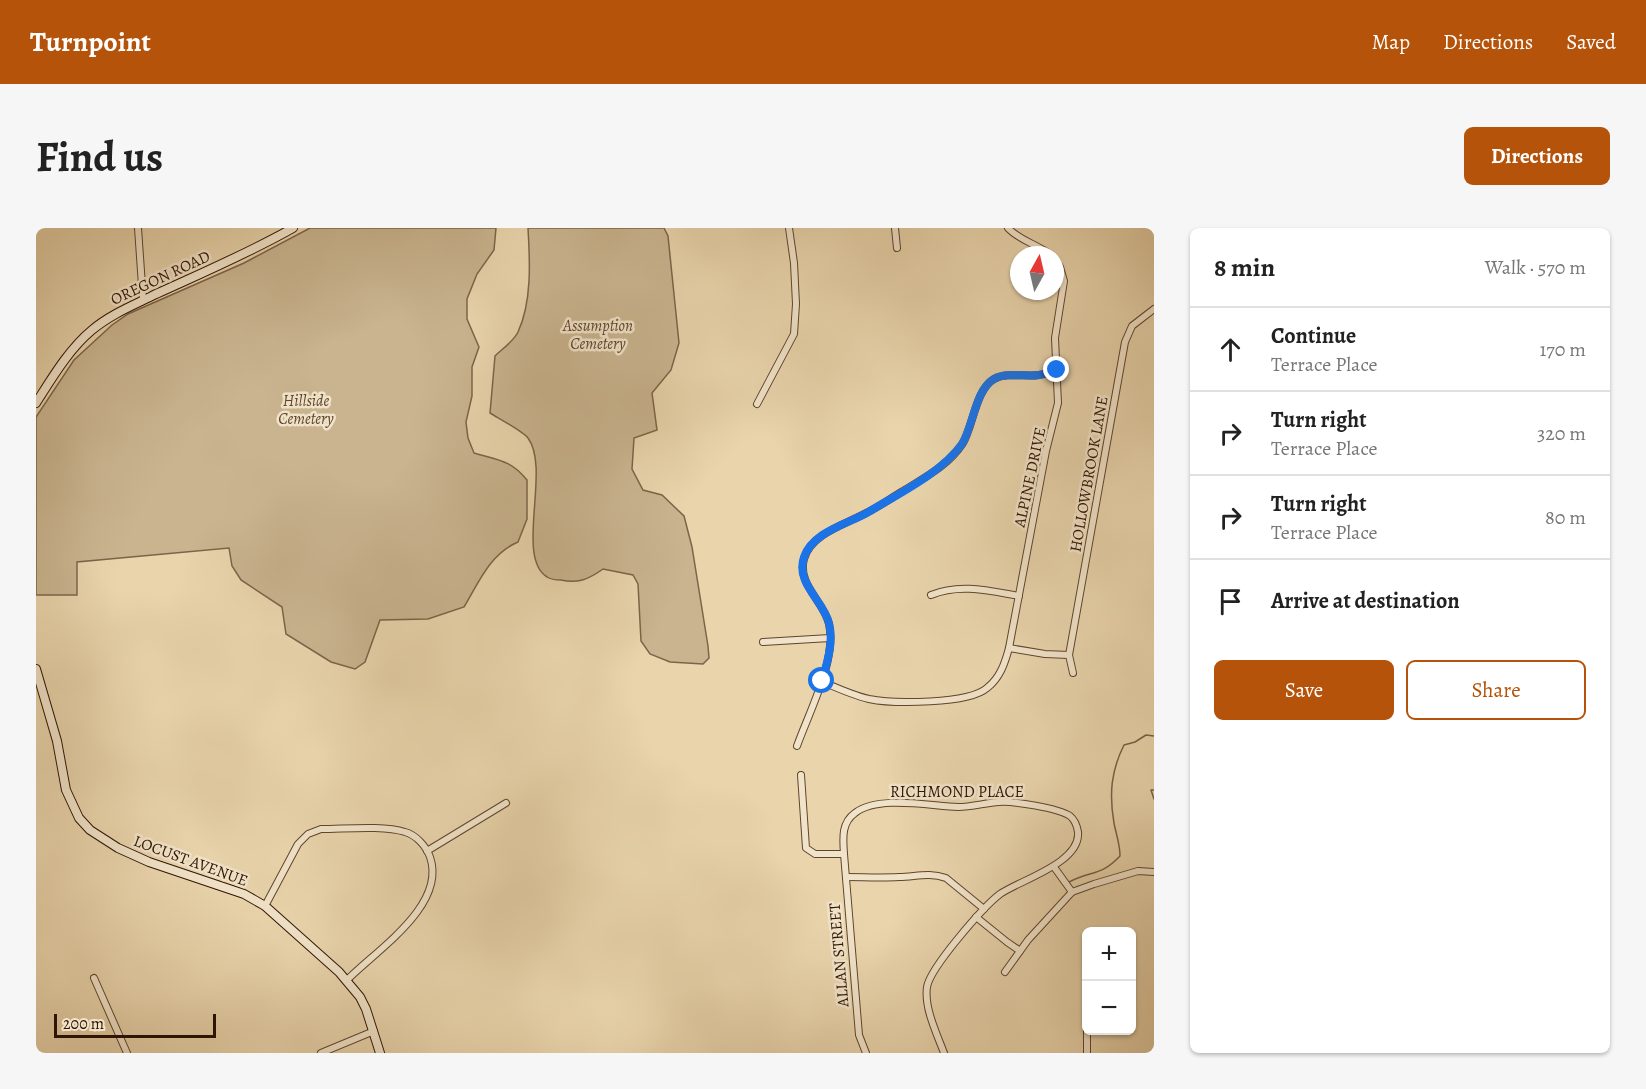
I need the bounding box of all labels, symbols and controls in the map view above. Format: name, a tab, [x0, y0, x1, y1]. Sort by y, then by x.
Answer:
text: Turnpoint	[30, 23, 151, 61]
text: Map	[1372, 28, 1410, 56]
text: Directions	[1443, 28, 1533, 56]
text: Saved	[1566, 28, 1616, 56]
button: Directions	[1464, 127, 1610, 185]
text: Find us	[36, 128, 163, 185]
street label: OREGON ROAD	[107, 245, 214, 311]
north arrow	[1010, 246, 1064, 300]
text: 8 min	[1214, 250, 1275, 285]
text: Walk · 570 m	[1485, 254, 1586, 281]
park label: Assumption Cemetery	[562, 315, 633, 355]
text: Continue	[1271, 321, 1356, 351]
icon: ahead	[1214, 333, 1247, 366]
text: 170 m	[1540, 336, 1586, 363]
text: Terrace Place	[1271, 351, 1378, 378]
route end	[1043, 356, 1069, 382]
park label: Hillside Cemetery	[278, 390, 334, 430]
street label: HOLLOWBROOK LANE	[1064, 395, 1114, 554]
text: Turn right	[1271, 405, 1367, 435]
icon: right	[1214, 417, 1247, 450]
text: 320 m	[1537, 420, 1586, 447]
street label: ALPINE DRIVE	[1008, 425, 1051, 530]
text: Terrace Place	[1271, 435, 1378, 462]
text: Turn right	[1271, 489, 1367, 519]
icon: right	[1214, 501, 1247, 534]
text: 80 m	[1545, 504, 1586, 531]
text: Terrace Place	[1271, 519, 1378, 546]
icon: arrive	[1214, 585, 1247, 618]
text: Arrive at destination	[1271, 586, 1460, 616]
button: Save	[1214, 660, 1394, 720]
button: Share	[1406, 660, 1586, 720]
route start	[808, 667, 834, 693]
street label: RICHMOND PLACE	[890, 781, 1024, 803]
street label: LOCUST AVENUE	[130, 830, 251, 892]
street label: ALLAN STREET	[823, 902, 855, 1009]
map controls	[1082, 927, 1136, 1035]
button: +	[1082, 927, 1136, 981]
button: −	[1082, 981, 1136, 1035]
scale bar	[54, 1011, 216, 1038]
text: 200 m	[63, 1013, 104, 1035]

